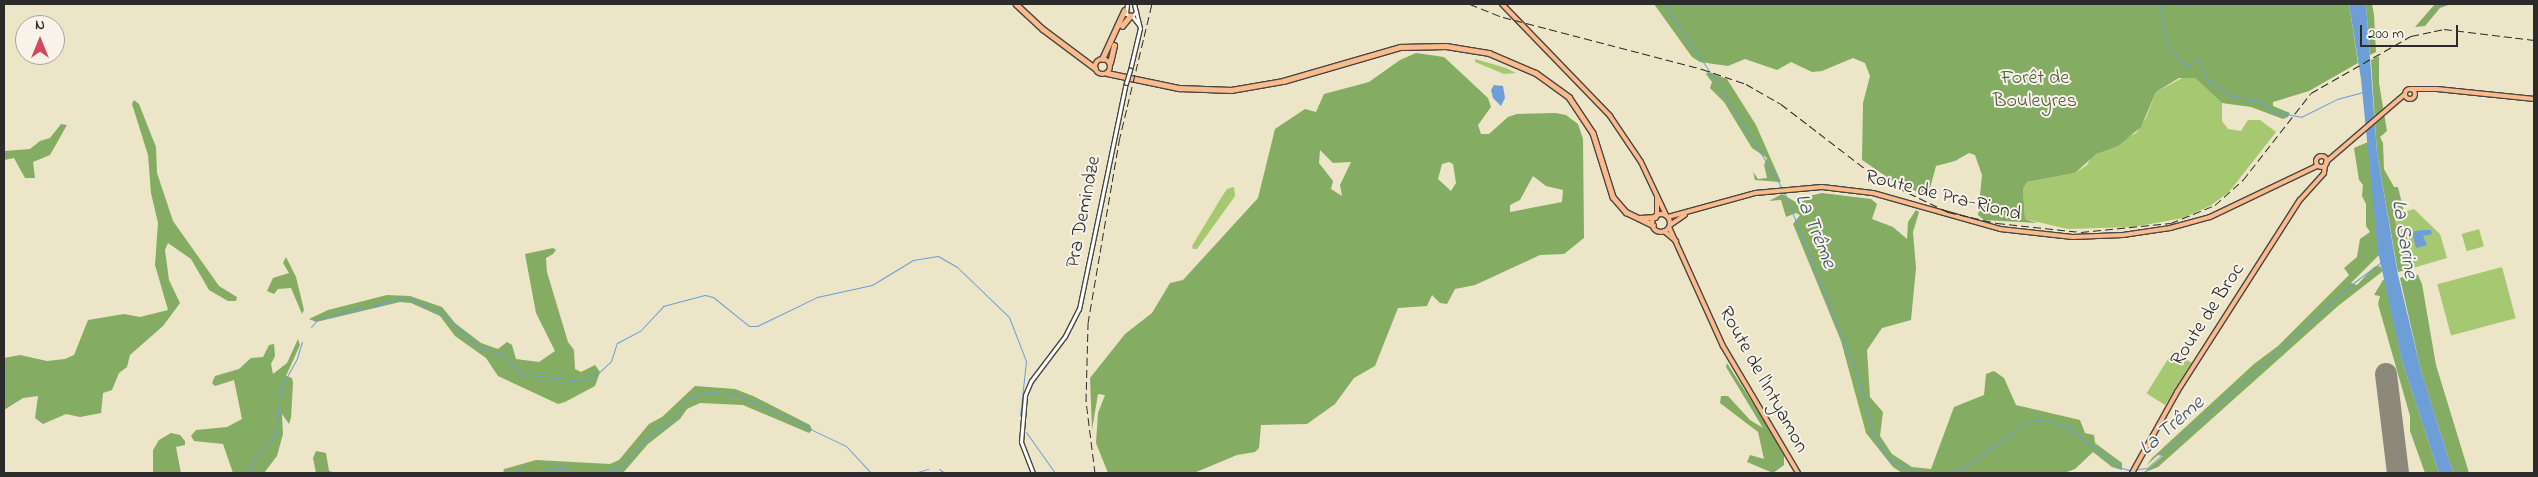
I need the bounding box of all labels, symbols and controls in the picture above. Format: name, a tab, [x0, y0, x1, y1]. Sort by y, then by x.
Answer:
north arrow	[15, 15, 65, 65]
text: N	[35, 15, 45, 36]
scale bar	[2363, 15, 2460, 47]
text: 200 m	[2368, 23, 2404, 45]
park label: Forêt de Bouleyres	[1993, 67, 2077, 114]
street label: Pra Demindze	[1061, 154, 1107, 270]
street label: Route de Pra-Riond	[1863, 165, 2023, 227]
water label: La Trême	[1789, 190, 1841, 272]
water label: La Sarine	[2385, 198, 2423, 280]
street label: Route de Broc	[2166, 259, 2250, 371]
street label: Route de l'Intyamon	[1713, 303, 1813, 457]
water label: La Trême	[2134, 391, 2210, 461]

